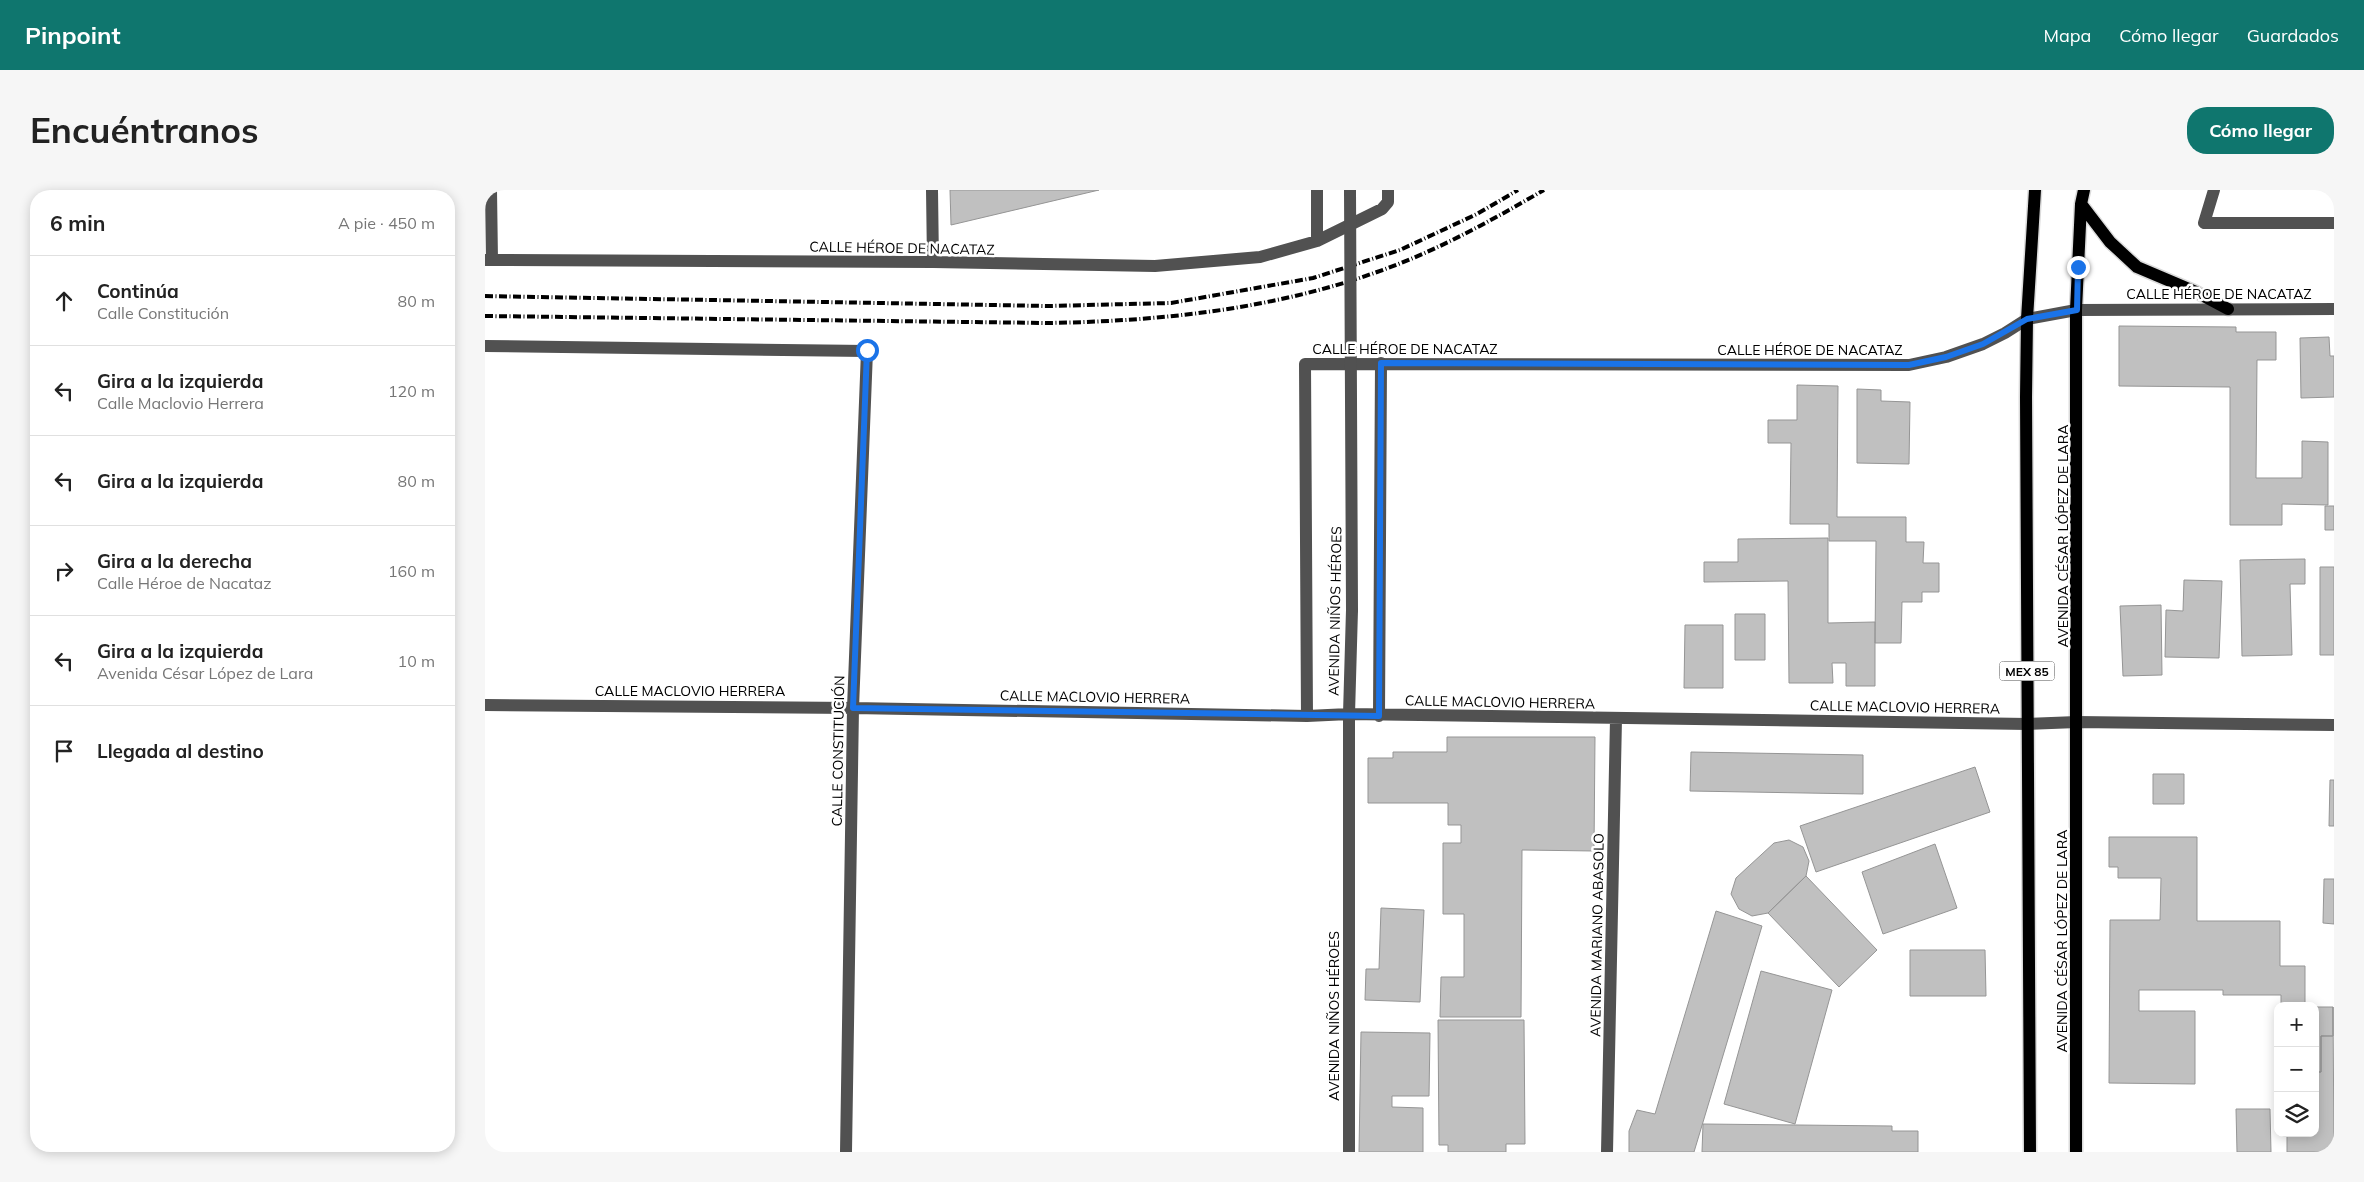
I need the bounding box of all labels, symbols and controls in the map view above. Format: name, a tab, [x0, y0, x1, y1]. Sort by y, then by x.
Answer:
text: Pinpoint	[25, 20, 121, 50]
text: Mapa	[2043, 24, 2091, 47]
text: Cómo llegar	[2119, 24, 2219, 47]
text: Guardados	[2247, 24, 2339, 47]
button: Cómo llegar	[2187, 107, 2334, 154]
text: Encuéntranos	[30, 108, 259, 152]
text: 6 min	[50, 210, 105, 236]
text: A pie · 450 m	[338, 213, 435, 233]
street label: CALLE HÉROE DE NACATAZ	[809, 237, 995, 259]
route end	[2067, 256, 2090, 279]
text: Continúa	[97, 279, 179, 303]
street label: CALLE HÉROE DE NACATAZ	[2126, 285, 2312, 303]
icon: ahead	[50, 287, 78, 315]
text: 80 m	[398, 291, 435, 311]
text: Calle Constitución	[97, 303, 229, 323]
route start	[856, 339, 879, 362]
street label: CALLE HÉROE DE NACATAZ	[1312, 340, 1498, 358]
street label: CALLE HÉROE DE NACATAZ	[1717, 341, 1903, 359]
text: Gira a la izquierda	[97, 369, 263, 393]
icon: left	[50, 377, 78, 405]
text: 120 m	[388, 381, 435, 401]
text: Calle Maclovio Herrera	[97, 393, 264, 413]
street label: AVENIDA CÉSAR LÓPEZ DE LARA	[2054, 424, 2072, 647]
icon: left	[50, 467, 78, 495]
text: Gira a la izquierda	[97, 469, 263, 493]
text: 80 m	[398, 471, 435, 491]
street label: AVENIDA NIÑOS HÉROES	[1325, 526, 1345, 696]
text: Gira a la derecha	[97, 549, 252, 573]
icon: right	[50, 557, 78, 585]
text: 160 m	[388, 561, 435, 581]
text: Calle Héroe de Nacataz	[97, 573, 271, 593]
text: Gira a la izquierda	[97, 639, 263, 663]
icon: left	[50, 647, 78, 675]
text: 10 m	[398, 651, 435, 671]
road number: MEX 85	[1999, 662, 2055, 681]
text: Avenida César López de Lara	[97, 663, 313, 683]
street label: CALLE CONSTITUCIÓN	[828, 675, 848, 827]
street label: CALLE MACLOVIO HERRERA	[595, 682, 786, 700]
street label: CALLE MACLOVIO HERRERA	[1000, 686, 1191, 708]
street label: CALLE MACLOVIO HERRERA	[1405, 691, 1596, 713]
street label: CALLE MACLOVIO HERRERA	[1810, 696, 2001, 718]
icon: arrive	[50, 737, 78, 765]
text: Llegada al destino	[97, 739, 264, 763]
street label: AVENIDA CÉSAR LÓPEZ DE LARA	[2053, 829, 2071, 1052]
street label: AVENIDA MARIANO ABASOLO	[1586, 833, 1608, 1037]
street label: AVENIDA NIÑOS HÉROES	[1325, 931, 1343, 1101]
map controls	[2274, 1002, 2319, 1137]
button: +	[2274, 1002, 2319, 1047]
button: −	[2274, 1047, 2319, 1092]
button: layers	[2274, 1092, 2319, 1137]

